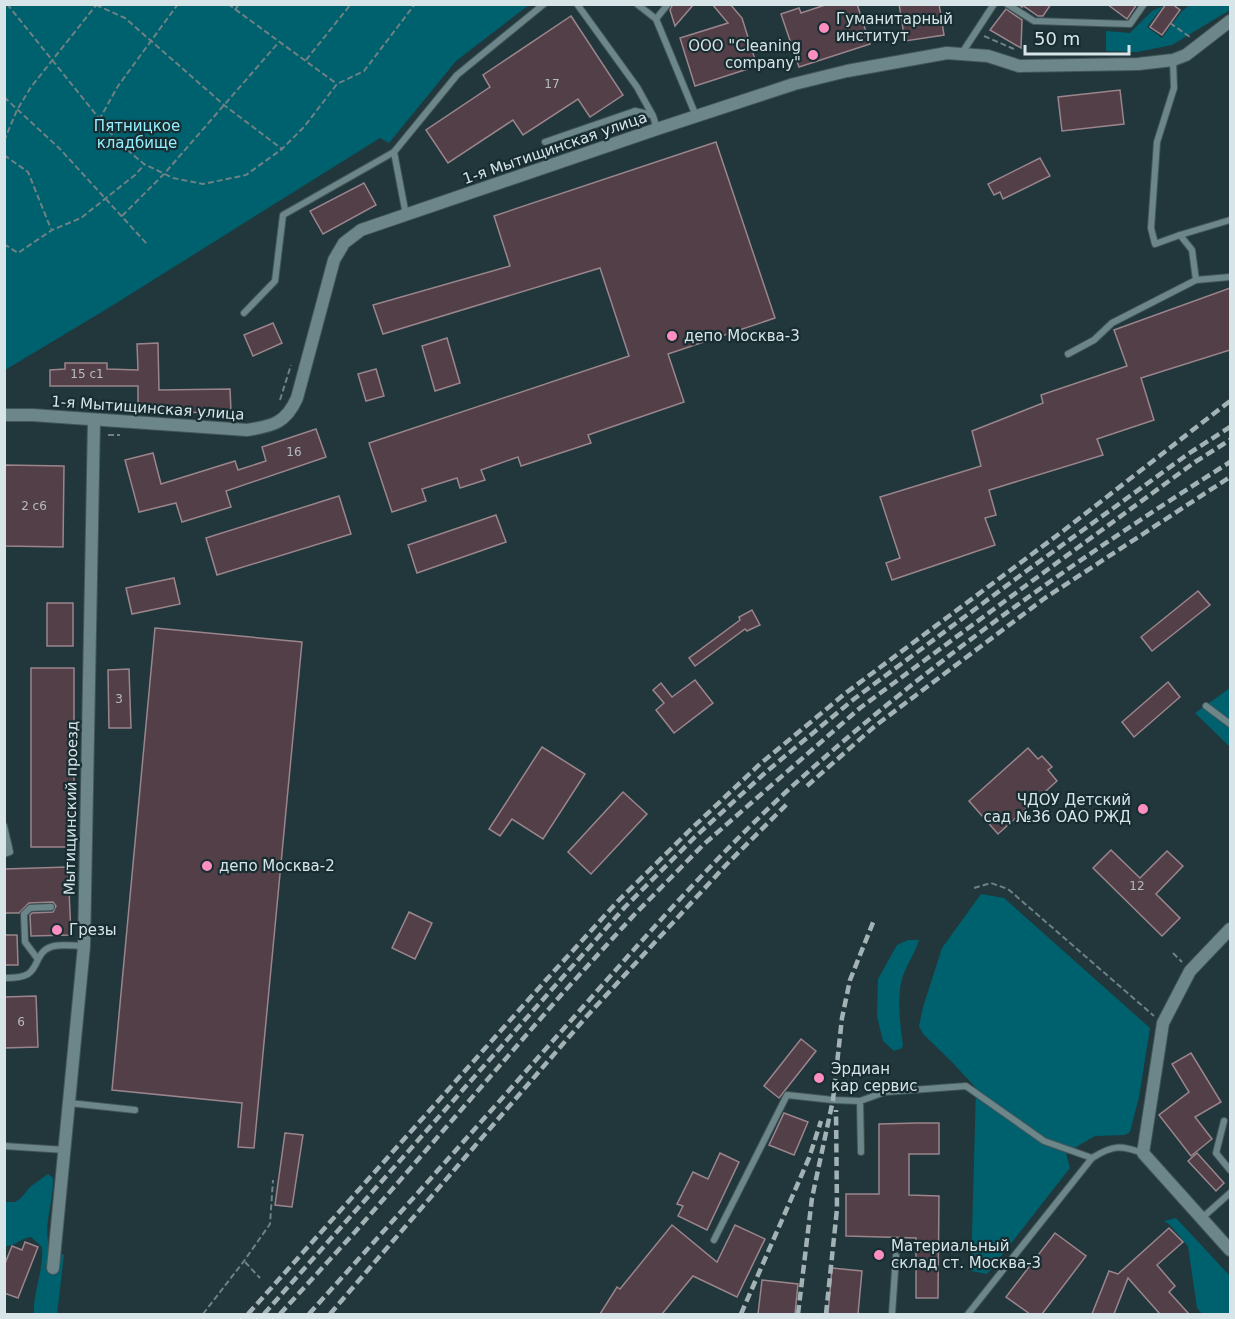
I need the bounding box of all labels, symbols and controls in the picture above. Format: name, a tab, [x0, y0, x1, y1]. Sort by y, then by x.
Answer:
place label: Гуманитарный институт	[836, 10, 953, 45]
scale bar	[1025, 18, 1128, 56]
marker: Гуманитарный институт	[817, 21, 831, 35]
text: 50 m	[1034, 28, 1080, 49]
place label: ООО "Cleaning company"	[688, 37, 801, 72]
marker: ООО "Cleaning company"	[806, 48, 820, 62]
house number: 17	[544, 77, 560, 91]
street label: 1-я Мытищинская улица	[461, 108, 649, 188]
park label: Пятницкое кладбище	[94, 117, 180, 152]
place label: депо Москва-3	[684, 327, 800, 345]
marker: депо Москва-3	[665, 329, 679, 343]
house number: 15 с1	[70, 367, 104, 381]
street label: 1-я Мытищинская улица	[51, 392, 245, 424]
house number: 16	[286, 445, 302, 459]
house number: 2 с6	[21, 499, 47, 513]
house number: 3	[115, 692, 123, 706]
street label: Мытищинский проезд	[60, 721, 82, 895]
place label: ЧДОУ Детский сад №36 ОАО РЖД	[983, 791, 1131, 826]
marker: ЧДОУ Детский сад №36 ОАО РЖД	[1136, 802, 1150, 816]
place label: депо Москва-2	[219, 857, 335, 875]
marker: депо Москва-2	[200, 859, 214, 873]
house number: 12	[1129, 879, 1145, 893]
place label: Грезы	[69, 921, 117, 939]
marker: Грезы	[50, 923, 64, 937]
house number: 6	[17, 1015, 25, 1029]
place label: Эрдиан кар сервис	[831, 1060, 917, 1095]
marker: Эрдиан кар сервис	[812, 1071, 826, 1085]
place label: Материальный склад ст. Москва-3	[891, 1237, 1041, 1272]
marker: Материальный склад ст. Москва-3	[872, 1248, 886, 1262]

